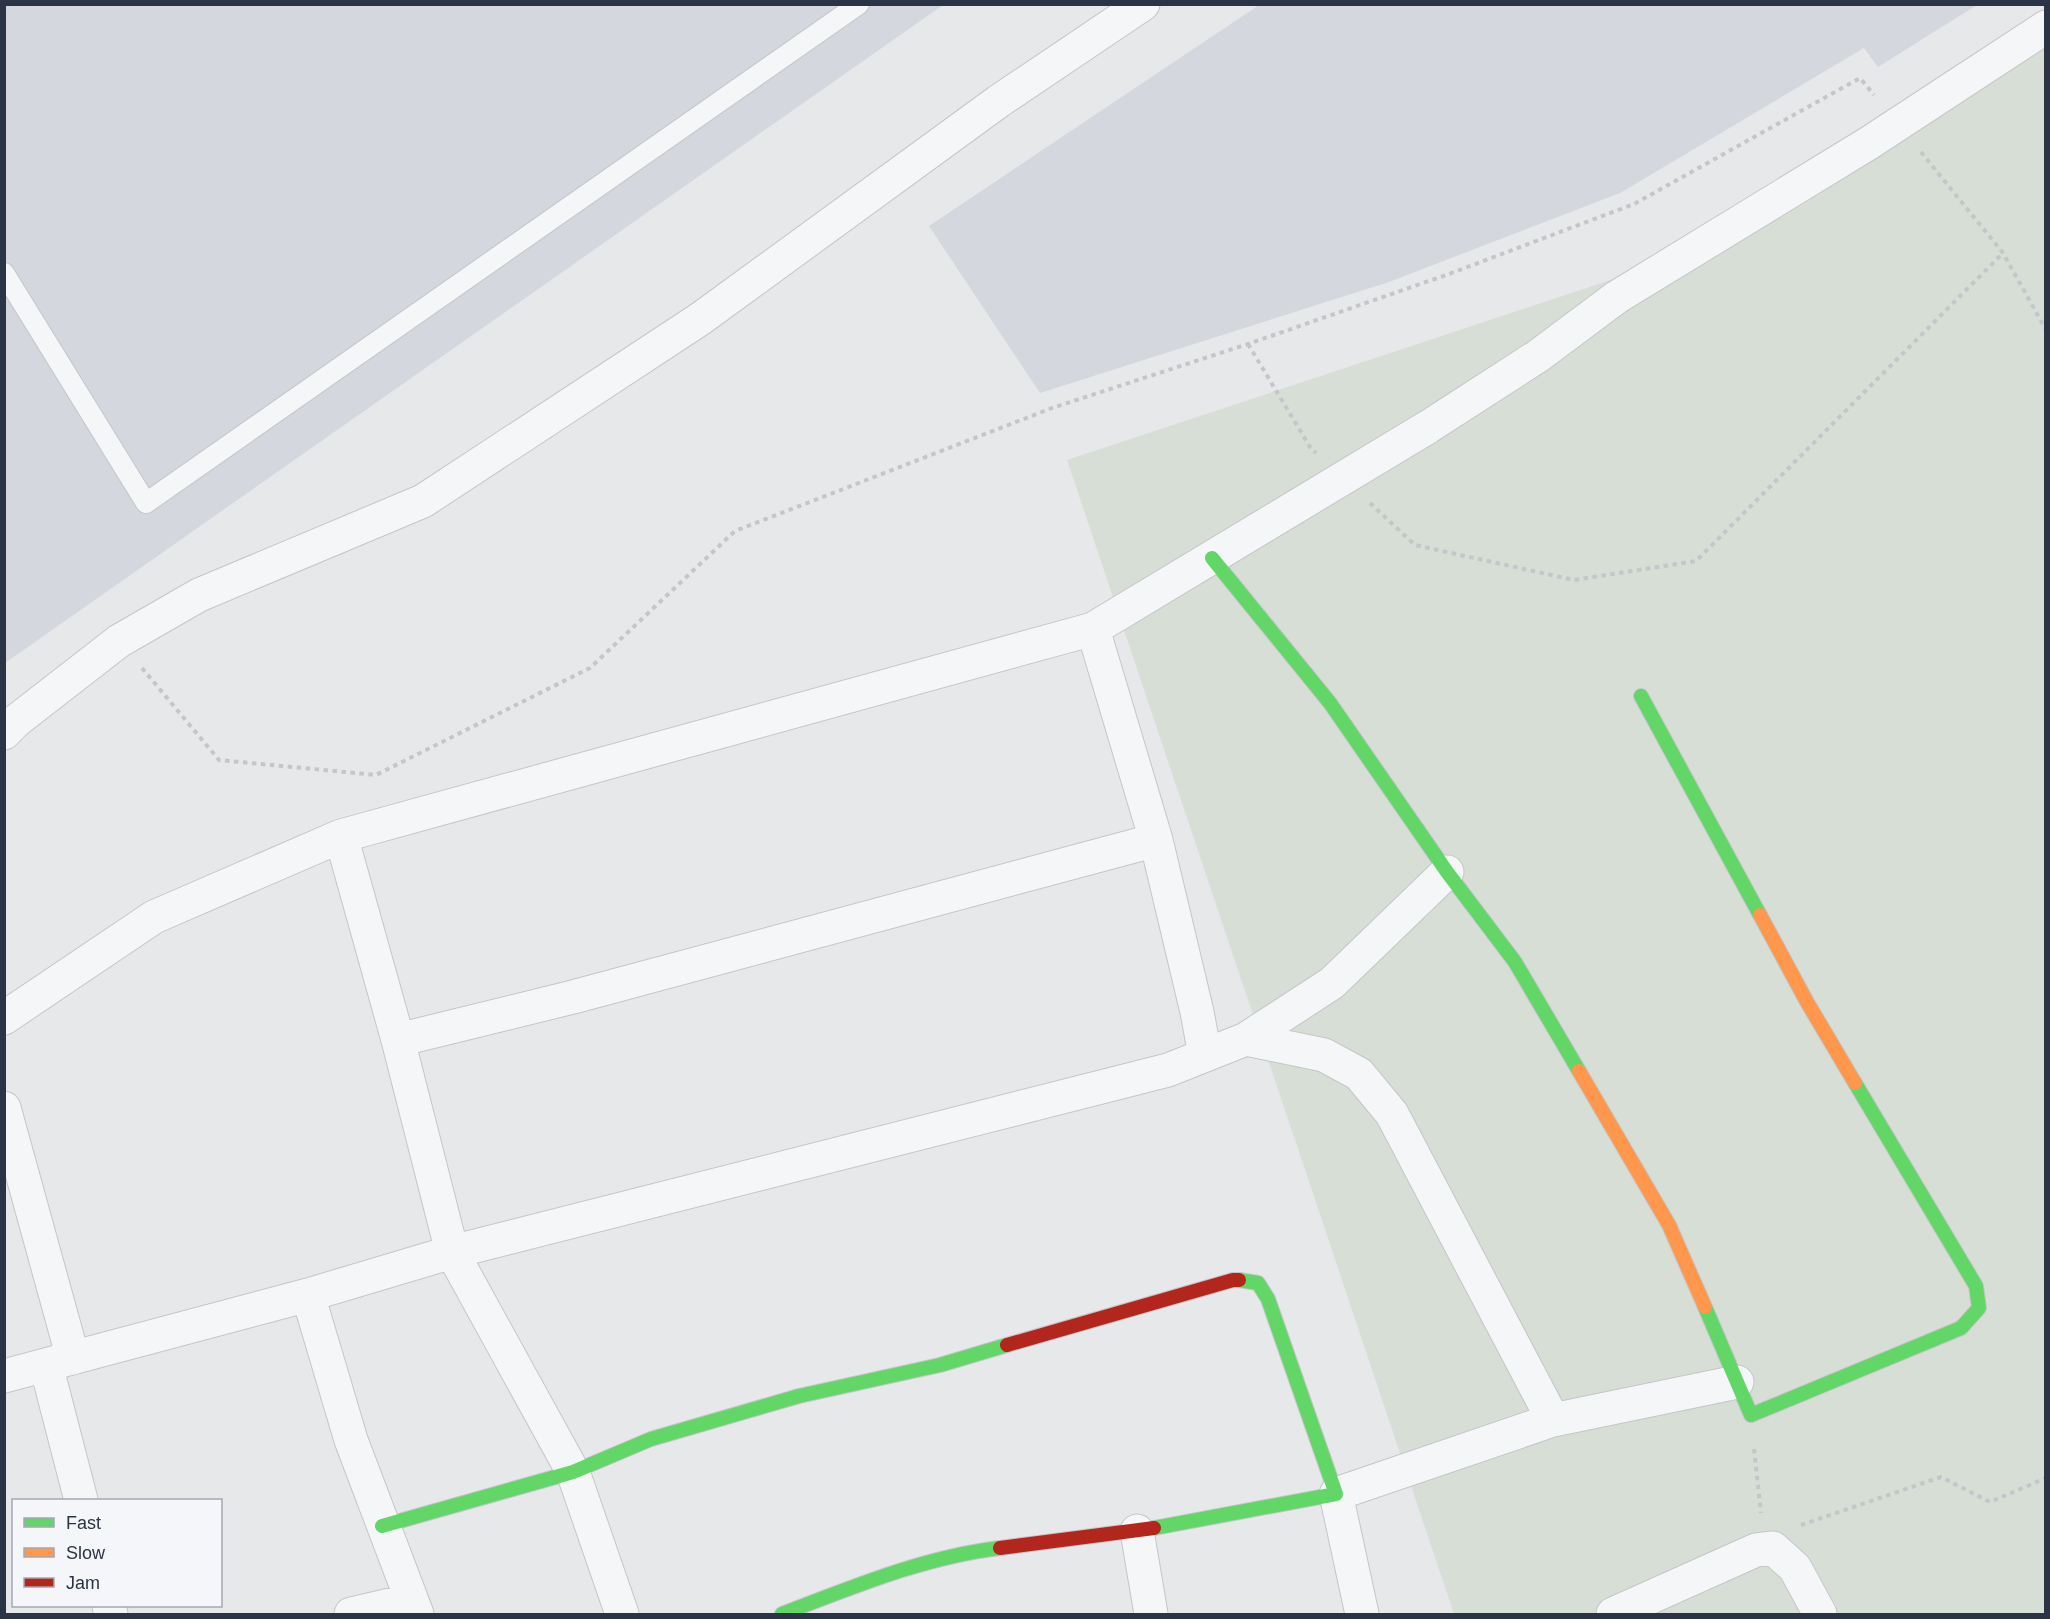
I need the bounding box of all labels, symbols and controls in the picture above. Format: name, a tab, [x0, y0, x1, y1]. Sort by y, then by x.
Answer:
legend	[12, 1499, 222, 1607]
text: Fast	[66, 1513, 101, 1533]
text: Slow	[66, 1543, 106, 1563]
text: Jam	[66, 1573, 100, 1593]

